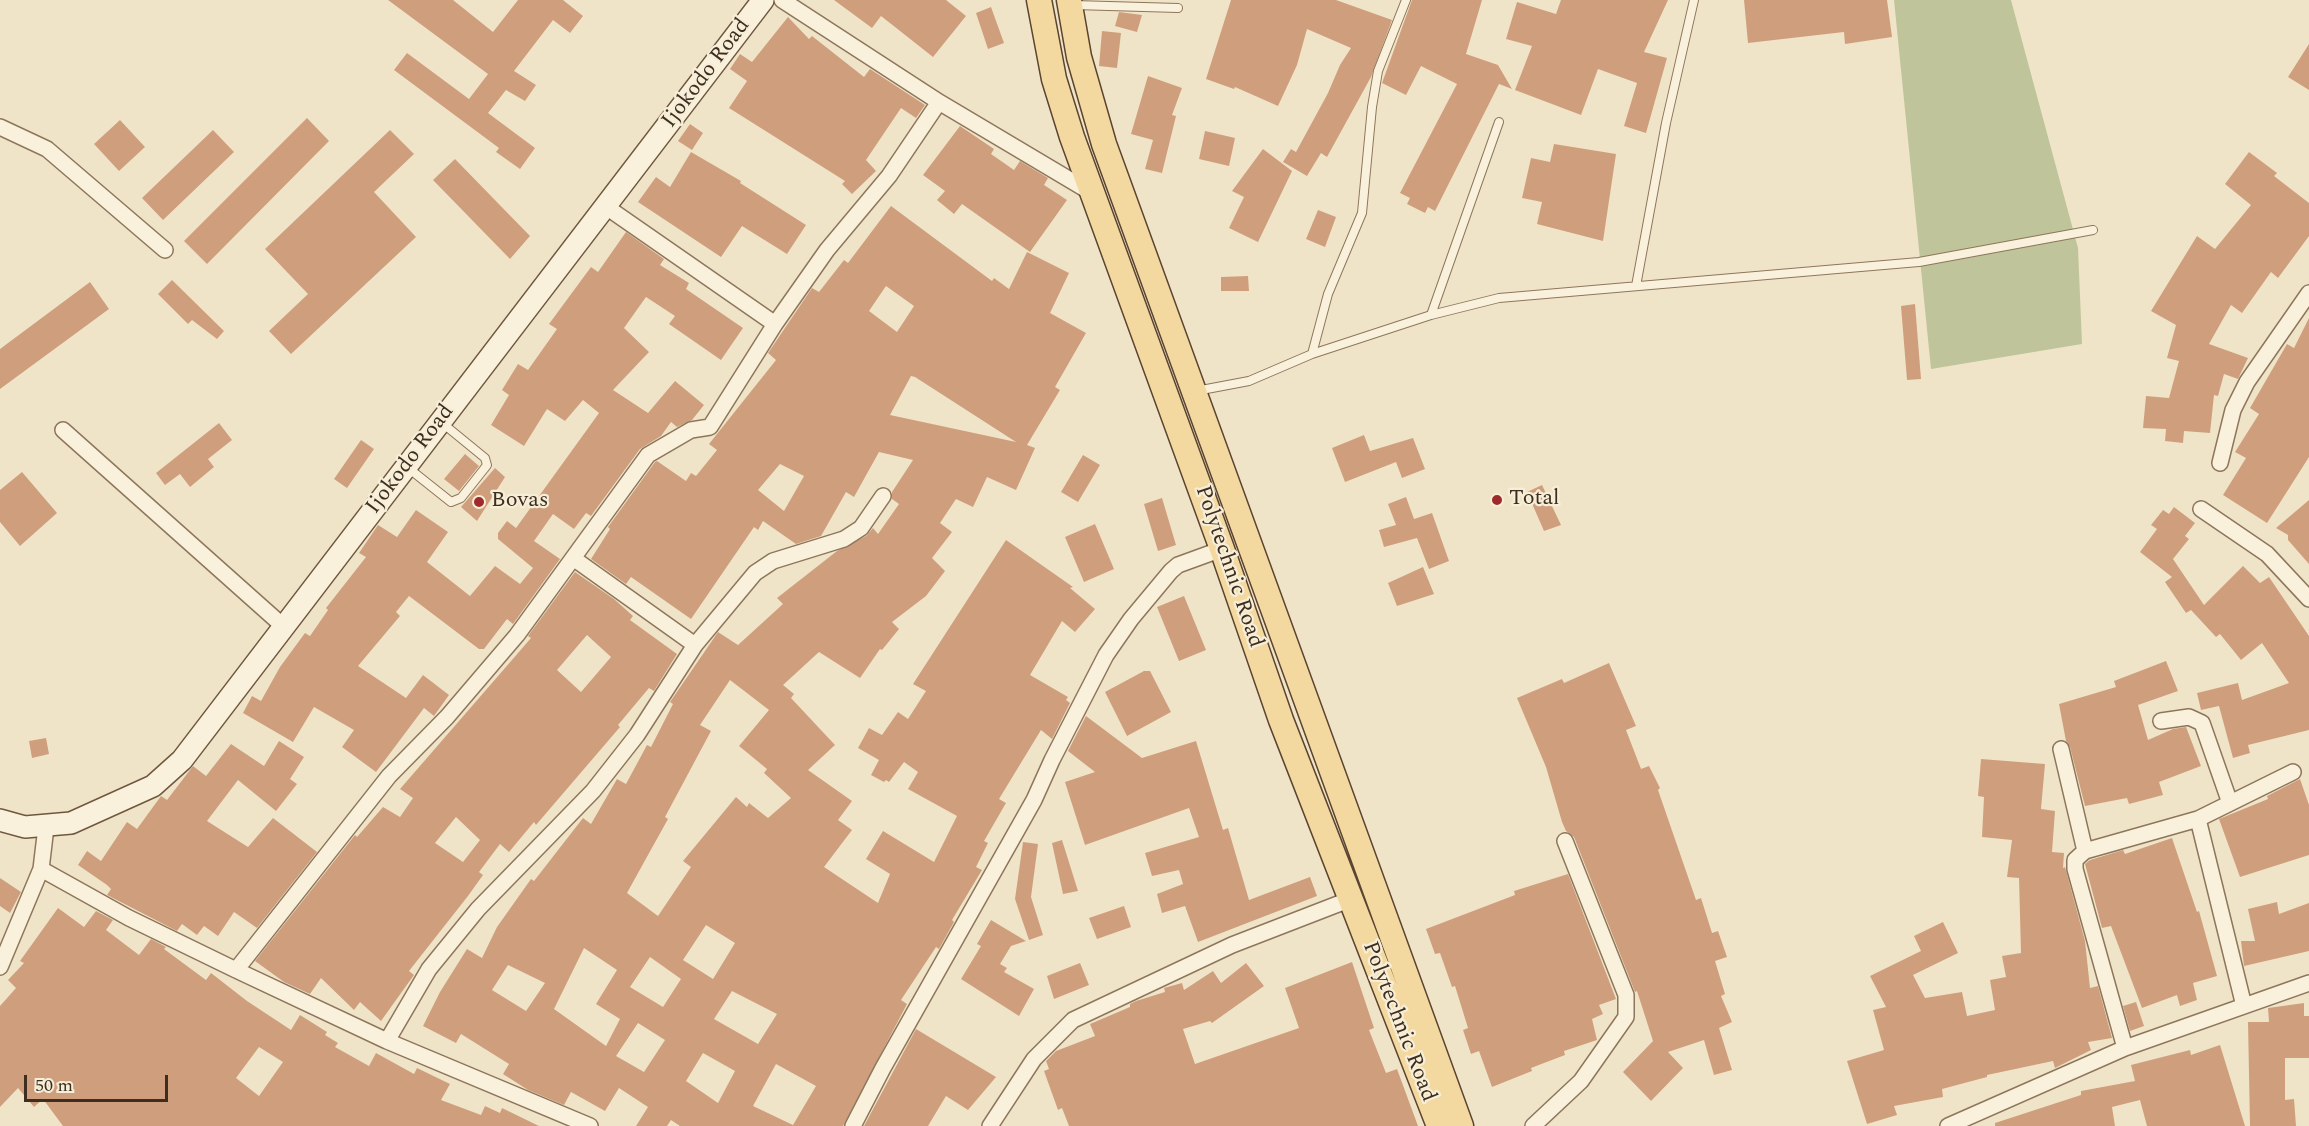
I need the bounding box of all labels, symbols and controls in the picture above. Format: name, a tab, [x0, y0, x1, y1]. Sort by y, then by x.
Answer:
street label: Ijokodo Road	[657, 14, 757, 134]
street label: Ijokodo Road	[361, 400, 461, 520]
street label: Polytechnic Road	[1188, 483, 1268, 651]
place label: Total	[1509, 487, 1560, 513]
place label: Bovas	[491, 489, 548, 515]
marker: Total	[1490, 493, 1504, 507]
marker: Bovas	[472, 495, 486, 509]
street label: Polytechnic Road	[1355, 938, 1441, 1106]
scale bar	[27, 1063, 171, 1101]
text: 50 m	[35, 1072, 73, 1099]

